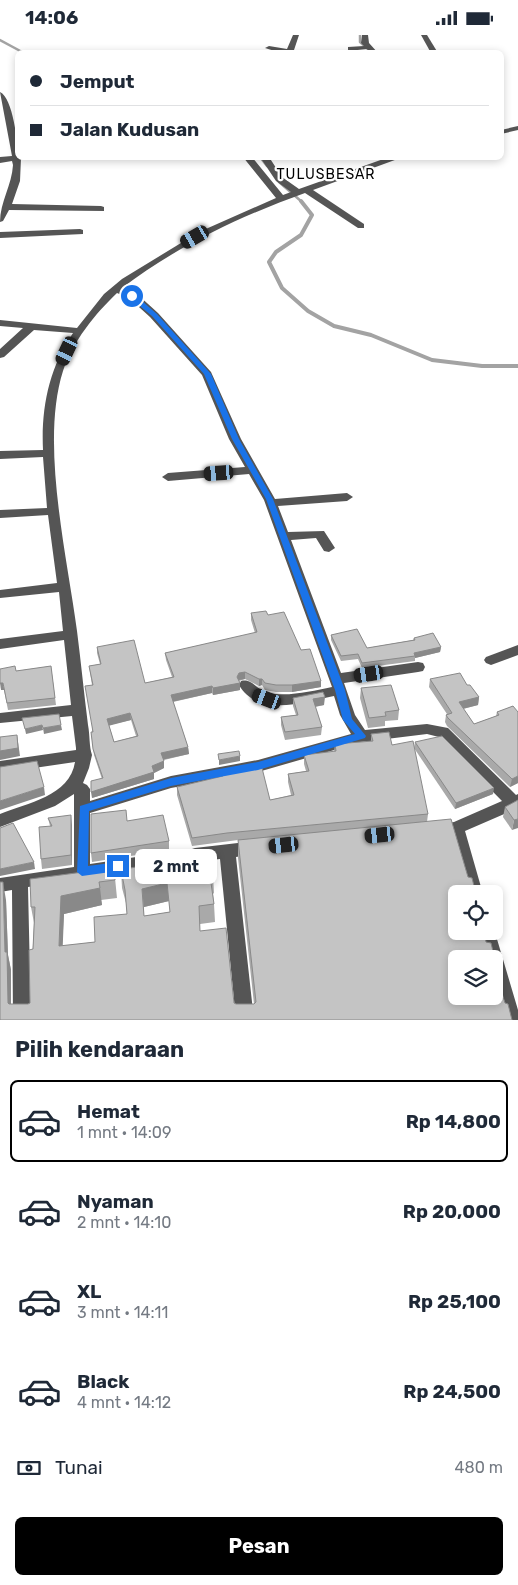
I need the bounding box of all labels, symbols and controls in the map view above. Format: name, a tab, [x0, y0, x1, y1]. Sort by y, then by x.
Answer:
text: 14:06	[25, 6, 78, 29]
text: Jemput	[60, 70, 134, 93]
text: Jalan Kudusan	[60, 118, 199, 141]
district label: TULUSBESAR	[276, 166, 376, 183]
car	[178, 223, 211, 251]
route start	[121, 285, 143, 307]
car	[53, 334, 80, 368]
car	[203, 464, 234, 482]
car	[353, 664, 384, 684]
car	[250, 687, 283, 711]
car	[364, 826, 395, 844]
car	[268, 836, 299, 854]
callout: 2 mnt	[136, 849, 218, 883]
route end	[107, 855, 129, 877]
text: 2 mnt	[153, 857, 199, 876]
map controls	[448, 885, 503, 1005]
button: locate	[448, 885, 503, 940]
button: layers	[448, 950, 503, 1005]
text: Pilih kendaraan	[15, 1036, 184, 1063]
icon: car	[17, 1099, 62, 1144]
text: Hemat	[77, 1100, 140, 1123]
text: Rp 14,800	[406, 1110, 501, 1133]
text: 1 mnt · 14:09	[77, 1123, 171, 1142]
icon: car	[17, 1189, 62, 1234]
text: Nyaman	[77, 1190, 154, 1213]
text: Rp 20,000	[403, 1200, 501, 1223]
text: 2 mnt · 14:10	[77, 1213, 171, 1232]
icon: car	[17, 1279, 62, 1324]
text: XL	[77, 1280, 101, 1303]
text: Rp 25,100	[408, 1290, 501, 1313]
text: 3 mnt · 14:11	[77, 1303, 168, 1322]
icon: car	[17, 1369, 62, 1414]
text: Black	[77, 1370, 129, 1393]
text: Rp 24,500	[403, 1380, 501, 1403]
text: 4 mnt · 14:12	[77, 1393, 171, 1412]
icon: cash	[15, 1454, 43, 1482]
text: Tunai	[55, 1456, 103, 1479]
text: 480 m	[455, 1458, 503, 1477]
button: Pesan	[15, 1517, 503, 1575]

